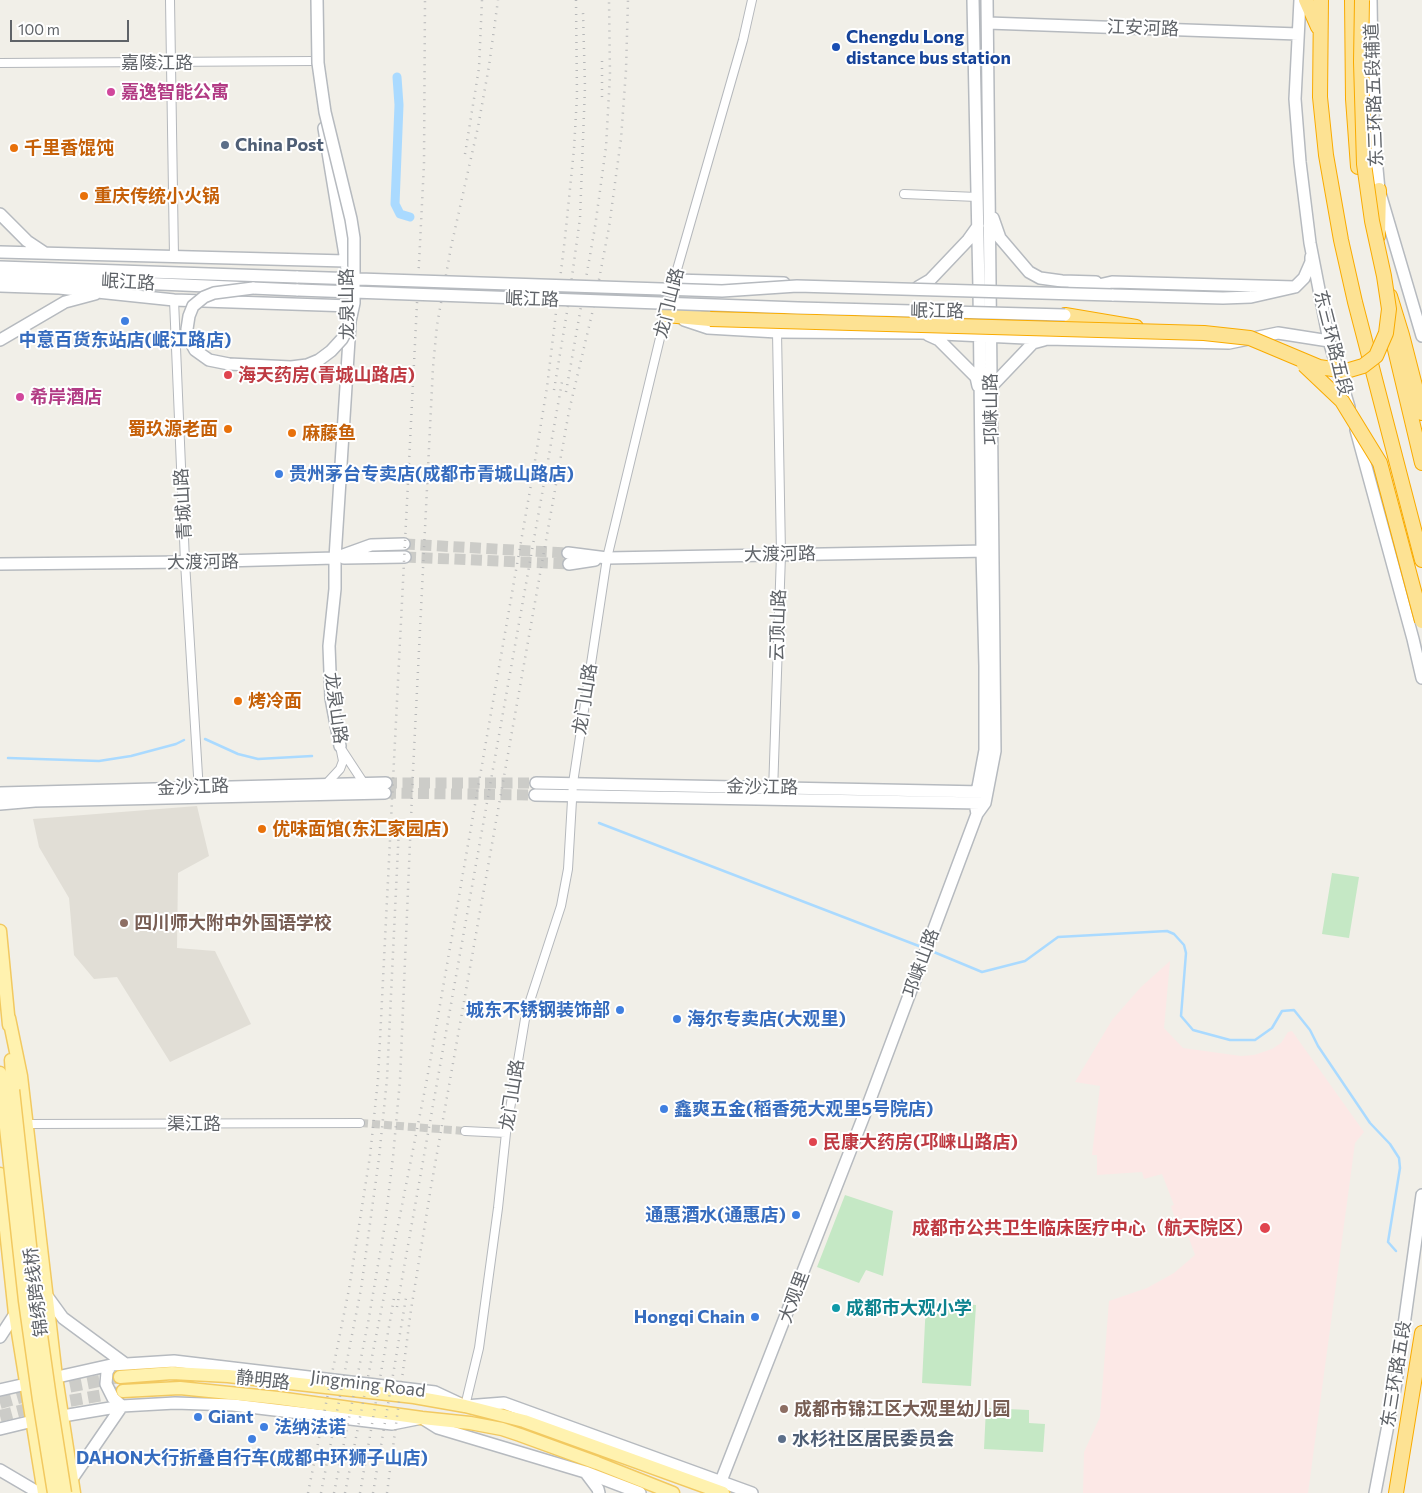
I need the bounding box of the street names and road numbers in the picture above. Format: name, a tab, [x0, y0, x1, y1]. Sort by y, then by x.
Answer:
street label: 江安河路	[1107, 16, 1179, 40]
street label: 东三环路五段辅道	[1361, 23, 1387, 167]
street label: 嘉陵江路	[121, 52, 193, 74]
street label: 龙门山路	[650, 265, 688, 341]
street label: 龙泉山路	[336, 268, 358, 340]
street label: 岷江路	[100, 270, 156, 294]
street label: 岷江路	[505, 287, 559, 311]
street label: 东三环路五段	[1309, 288, 1357, 398]
street label: 岷江路	[910, 300, 964, 322]
street label: 邛崃山路	[980, 373, 1002, 445]
street label: 青城山路	[170, 467, 196, 541]
street label: 大渡河路	[744, 543, 816, 565]
street label: 大渡河路	[167, 551, 239, 573]
street label: 云顶山路	[766, 589, 790, 661]
street label: 龙门山路	[569, 662, 601, 736]
street label: 龙泉山路	[320, 671, 352, 745]
street label: 金沙江路	[157, 775, 229, 799]
street label: 金沙江路	[726, 776, 798, 798]
street label: 邛崃山路	[899, 925, 943, 1001]
street label: 龙门山路	[496, 1058, 528, 1132]
street label: 渠江路	[167, 1113, 221, 1135]
street label: 锦绣跨线桥	[20, 1246, 52, 1338]
street label: 大观里	[774, 1268, 814, 1326]
street label: 东三环路五段	[1377, 1319, 1415, 1429]
street label: 静明路	[235, 1366, 291, 1394]
street label: Jingming Road	[309, 1366, 427, 1402]

